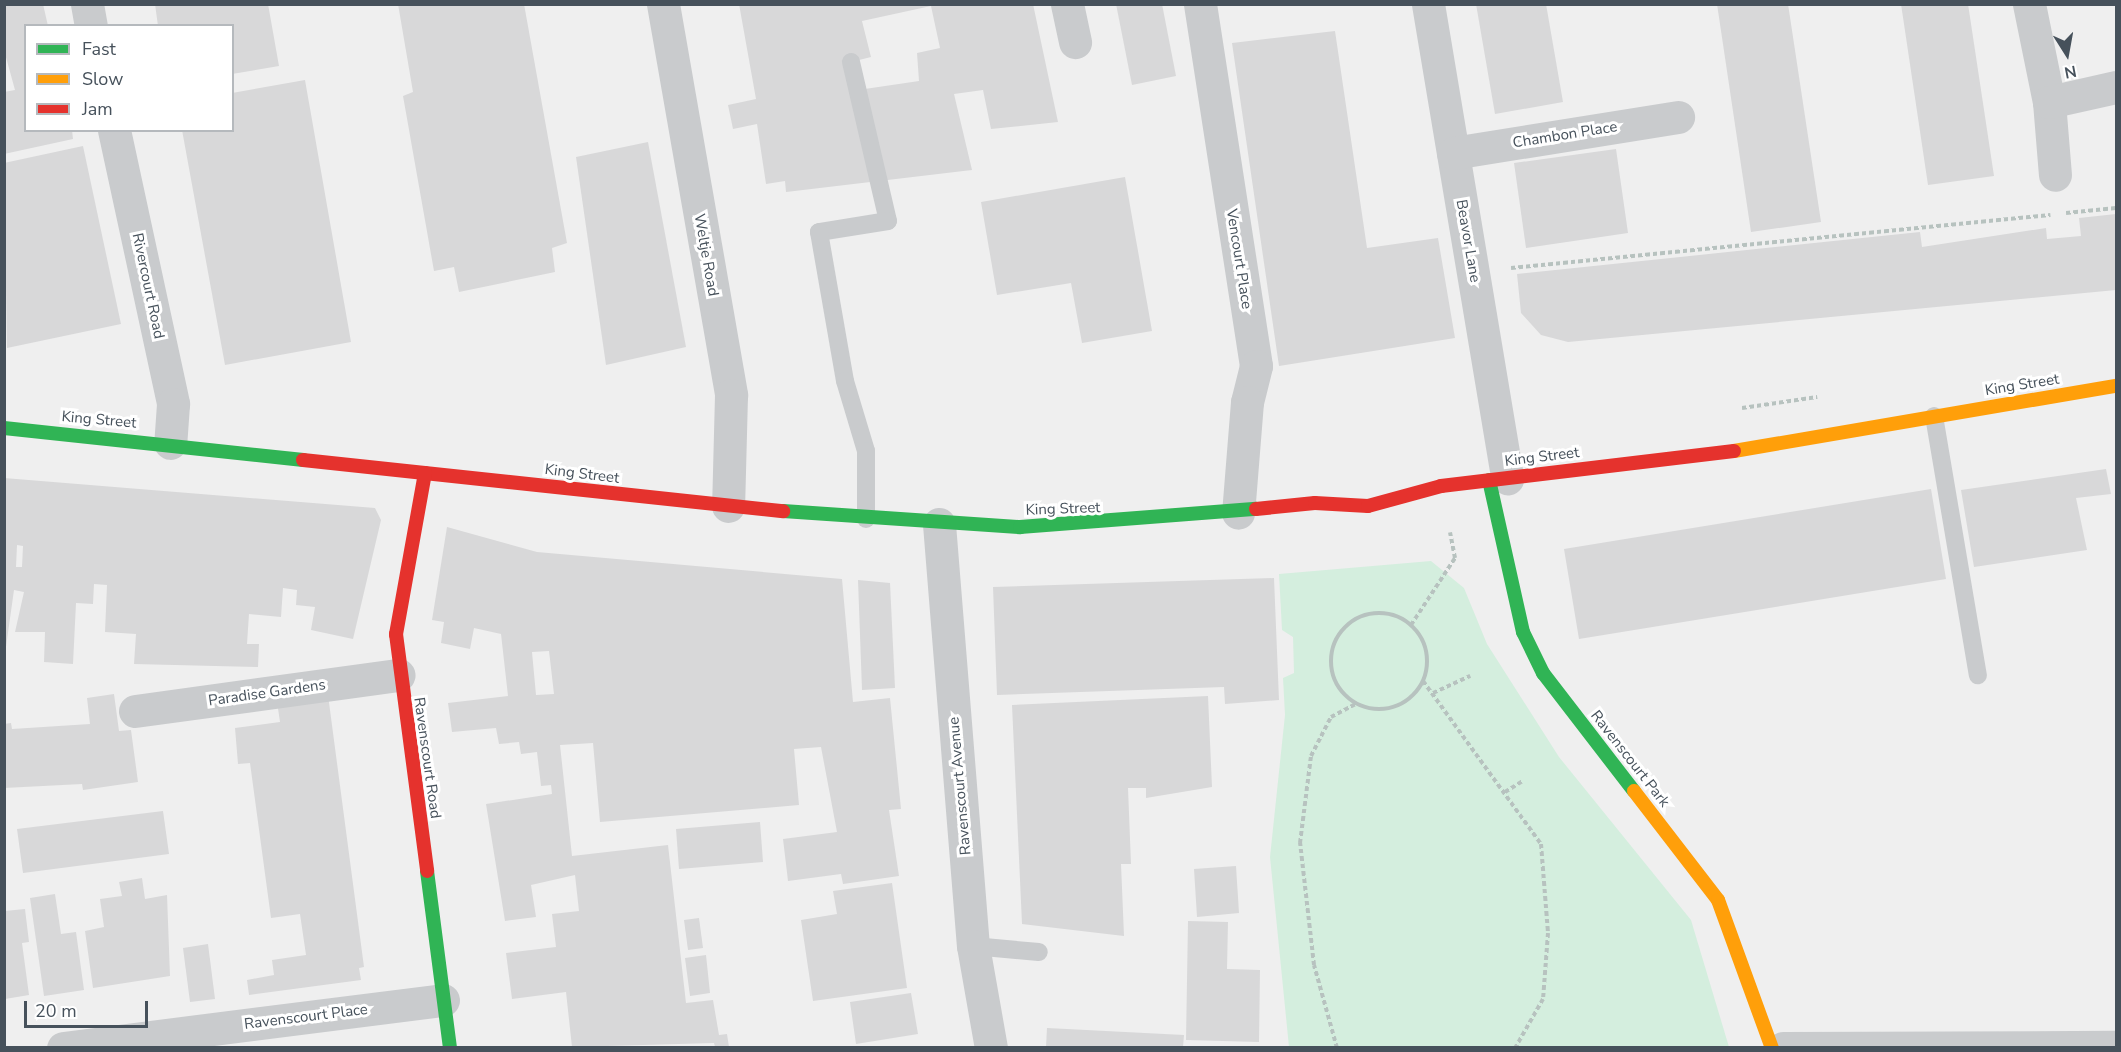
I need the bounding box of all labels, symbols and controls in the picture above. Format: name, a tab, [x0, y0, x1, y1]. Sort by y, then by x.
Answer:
legend	[24, 24, 234, 132]
north arrow	[2037, 24, 2097, 84]
text: Fast	[82, 37, 116, 61]
text: N	[2062, 60, 2078, 84]
text: Slow	[82, 67, 123, 91]
text: Jam	[82, 97, 113, 121]
street label: Chambon Place	[1511, 118, 1619, 152]
street label: Beavor Lane	[1452, 198, 1484, 284]
street label: Vencourt Place	[1222, 208, 1256, 310]
street label: Weltje Road	[690, 212, 722, 298]
street label: Rivercourt Road	[128, 231, 168, 341]
street label: King Street	[1984, 370, 2060, 400]
street label: King Street	[61, 408, 137, 432]
street label: King Street	[1504, 444, 1580, 470]
street label: King Street	[544, 461, 620, 487]
street label: King Street	[1025, 499, 1101, 519]
street label: Paradise Gardens	[207, 676, 327, 710]
street label: Ravenscourt Road	[410, 696, 444, 820]
street label: Ravenscourt Park	[1587, 707, 1673, 811]
street label: Ravenscourt Avenue	[945, 716, 975, 856]
scale bar	[27, 989, 152, 1027]
text: 20 m	[35, 999, 77, 1023]
street label: Ravenscourt Place	[243, 1000, 369, 1034]

